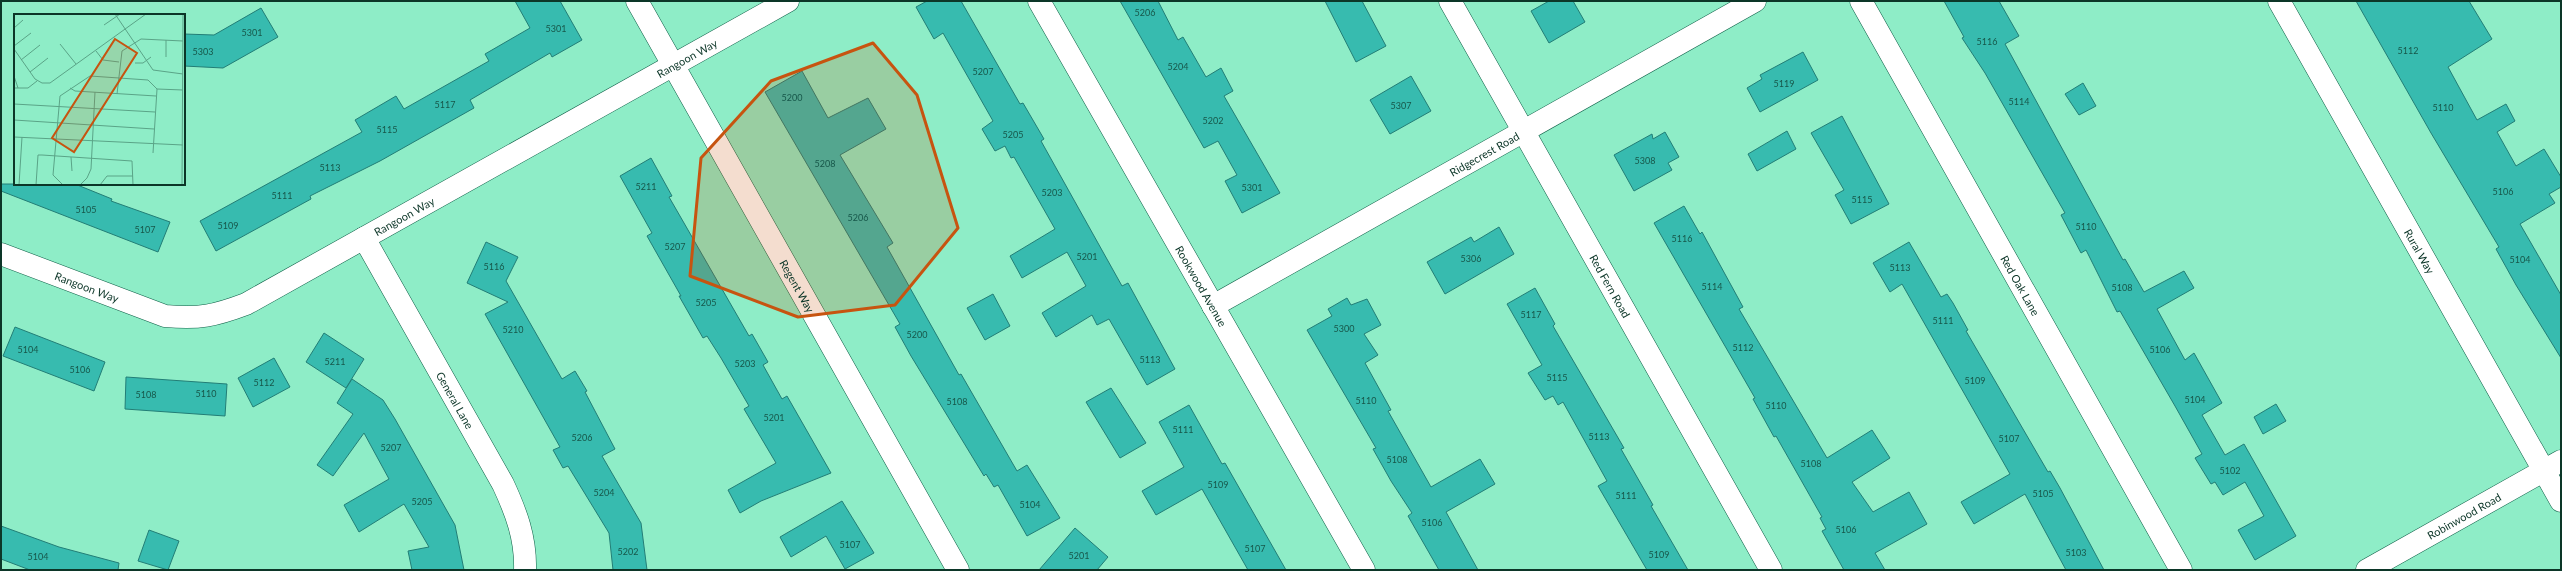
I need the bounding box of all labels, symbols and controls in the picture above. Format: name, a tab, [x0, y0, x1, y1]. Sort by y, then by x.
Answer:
house number: 5206	[1135, 7, 1155, 18]
inset map	[14, 14, 185, 185]
house number: 5301	[546, 23, 566, 34]
house number: 5301	[242, 27, 262, 38]
street label: Rangoon Way	[654, 35, 719, 80]
house number: 5116	[1977, 36, 1997, 47]
house number: 5112	[2398, 45, 2418, 56]
house number: 5303	[193, 46, 213, 57]
house number: 5204	[1168, 61, 1188, 72]
house number: 5207	[973, 66, 993, 77]
house number: 5119	[1774, 78, 1794, 89]
house number: 5200	[782, 92, 802, 103]
house number: 5114	[2009, 96, 2029, 107]
house number: 5117	[435, 99, 455, 110]
house number: 5307	[1391, 100, 1411, 111]
house number: 5110	[2433, 102, 2453, 113]
house number: 5202	[1203, 115, 1223, 126]
house number: 5115	[377, 124, 397, 135]
house number: 5205	[1003, 129, 1023, 140]
street label: Ridgecrest Road	[1447, 129, 1521, 178]
house number: 5308	[1635, 155, 1655, 166]
house number: 5208	[815, 158, 835, 169]
house number: 5113	[320, 162, 340, 173]
house number: 5211	[636, 181, 656, 192]
house number: 5301	[1242, 182, 1262, 193]
house number: 5106	[2493, 186, 2513, 197]
house number: 5203	[1042, 187, 1062, 198]
house number: 5111	[272, 190, 292, 201]
street label: Rangoon Way	[371, 194, 437, 238]
house number: 5115	[1852, 194, 1872, 205]
house number: 5105	[76, 204, 96, 215]
house number: 5206	[848, 212, 868, 223]
house number: 5109	[218, 220, 238, 231]
house number: 5110	[2076, 221, 2096, 232]
house number: 5107	[135, 224, 155, 235]
street label: Rural Way	[2402, 226, 2438, 276]
house number: 5116	[1672, 233, 1692, 244]
house number: 5207	[665, 241, 685, 252]
street label: Rookwood Avenue	[1174, 243, 1230, 329]
house number: 5201	[1077, 251, 1097, 262]
street label: Red Fern Road	[1588, 252, 1634, 320]
house number: 5306	[1461, 253, 1481, 264]
street label: Red Oak Lane	[1999, 253, 2043, 318]
house number: 5104	[2510, 254, 2530, 265]
street label: Regent Way	[778, 257, 818, 315]
house number: 5116	[484, 261, 504, 272]
house number: 5113	[1890, 262, 1910, 273]
street label: Rangoon Way	[53, 269, 121, 305]
house number: 5114	[1702, 281, 1722, 292]
house number: 5108	[2112, 282, 2132, 293]
house number: 5205	[696, 297, 716, 308]
house number: 5117	[1521, 309, 1541, 320]
house number: 5111	[1933, 315, 1953, 326]
house number: 5300	[1334, 323, 1354, 334]
house number: 5210	[503, 324, 523, 335]
house number: 5200	[907, 329, 927, 340]
house number: 5112	[1733, 342, 1753, 353]
house number: 5104	[18, 344, 38, 355]
house number: 5106	[2150, 344, 2170, 355]
house number: 5113	[1140, 354, 1160, 365]
house number: 5211	[325, 356, 345, 367]
house number: 5203	[735, 358, 755, 369]
house number: 5106	[70, 364, 90, 375]
street label: General Lane	[434, 369, 477, 431]
house number: 5115	[1547, 372, 1567, 383]
house number: 5109	[1965, 375, 1985, 386]
house number: 5112	[254, 377, 274, 388]
house number: 5110	[196, 388, 216, 399]
house number: 5108	[136, 389, 156, 400]
house number: 5104	[2185, 394, 2205, 405]
house number: 5110	[1356, 395, 1376, 406]
house number: 5108	[947, 396, 967, 407]
house number: 5110	[1766, 400, 1786, 411]
house number: 5201	[764, 412, 784, 423]
house number: 5111	[1173, 424, 1193, 435]
house number: 5113	[1589, 431, 1609, 442]
house number: 5206	[572, 432, 592, 443]
house number: 5107	[1999, 433, 2019, 444]
house number: 5207	[381, 442, 401, 453]
house number: 5108	[1387, 454, 1407, 465]
house number: 5108	[1801, 458, 1821, 469]
house number: 5102	[2220, 465, 2240, 476]
house number: 5109	[1208, 479, 1228, 490]
house number: 5204	[594, 487, 614, 498]
house number: 5105	[2033, 488, 2053, 499]
house number: 5111	[1616, 490, 1636, 501]
street label: Robinwood Road	[2425, 490, 2503, 541]
house number: 5205	[412, 496, 432, 507]
house number: 5104	[1020, 499, 1040, 510]
house number: 5106	[1422, 517, 1442, 528]
house number: 5106	[1836, 524, 1856, 535]
house number: 5107	[840, 539, 860, 550]
house number: 5107	[1245, 543, 1265, 554]
house number: 5202	[618, 546, 638, 557]
house number: 5103	[2066, 547, 2086, 558]
house number: 5109	[1649, 549, 1669, 560]
house number: 5201	[1069, 550, 1089, 561]
house number: 5104	[28, 551, 48, 562]

